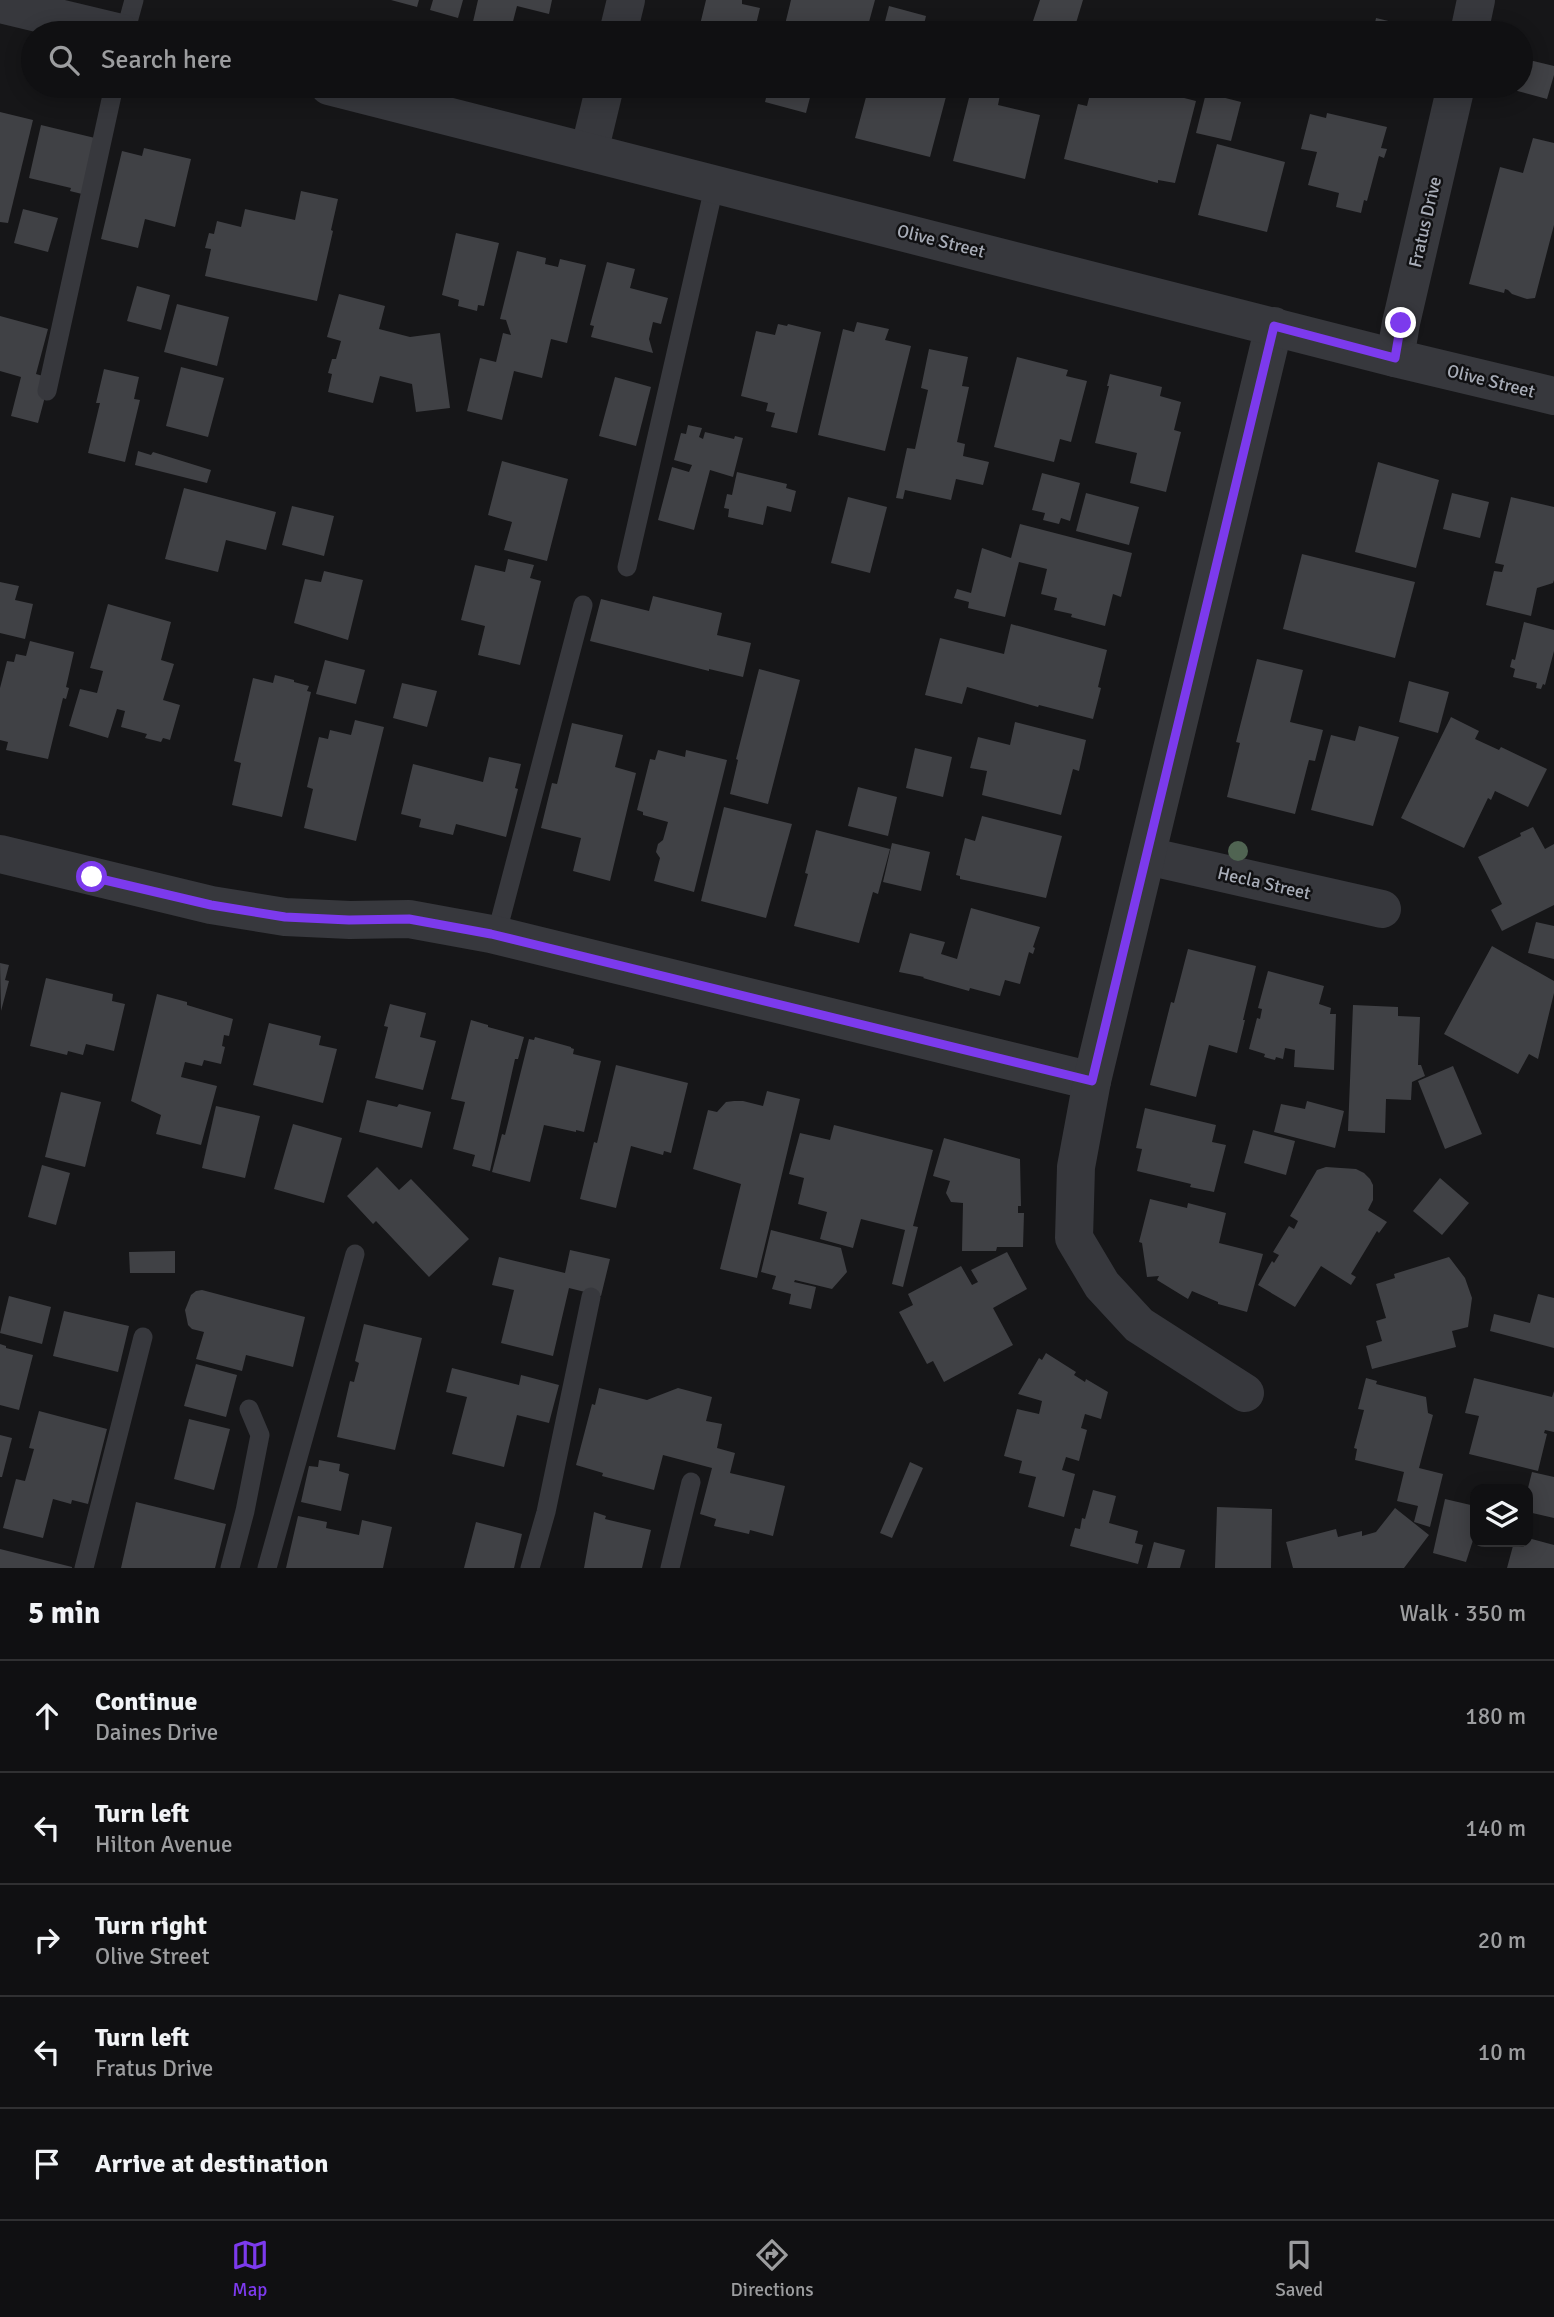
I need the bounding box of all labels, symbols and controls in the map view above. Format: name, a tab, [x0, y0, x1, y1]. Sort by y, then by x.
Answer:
search box	[21, 21, 1533, 98]
icon: search	[45, 41, 83, 79]
text: Search here	[101, 44, 232, 76]
street label: Fratus Drive	[1404, 174, 1446, 270]
street label: Olive Street	[895, 219, 987, 263]
route end	[1385, 307, 1416, 338]
street label: Olive Street	[1445, 359, 1537, 403]
route start	[76, 861, 107, 892]
street label: Hecla Street	[1215, 862, 1313, 904]
map controls	[1470, 1484, 1533, 1547]
button: layers	[1470, 1484, 1533, 1547]
text: 5 min	[28, 1595, 100, 1632]
text: Walk · 350 m	[1400, 1599, 1526, 1628]
text: Continue	[95, 1686, 197, 1718]
icon: ahead	[28, 1697, 66, 1735]
text: 180 m	[1465, 1702, 1526, 1731]
text: Daines Drive	[95, 1718, 218, 1747]
text: Turn left	[95, 1798, 189, 1830]
icon: left	[28, 1809, 66, 1847]
text: 140 m	[1465, 1814, 1526, 1843]
text: Hilton Avenue	[95, 1830, 232, 1859]
text: Turn right	[95, 1910, 207, 1942]
icon: right	[28, 1921, 66, 1959]
text: 20 m	[1478, 1926, 1526, 1955]
text: Olive Street	[95, 1942, 209, 1971]
text: Turn left	[95, 2022, 189, 2054]
icon: left	[28, 2033, 66, 2071]
text: 10 m	[1478, 2038, 1526, 2067]
text: Fratus Drive	[95, 2054, 213, 2083]
icon: arrive	[28, 2145, 66, 2183]
text: Arrive at destination	[95, 2148, 328, 2180]
tab: Map	[231, 2236, 269, 2302]
tab: Directions	[731, 2236, 814, 2302]
tab: Saved	[1275, 2236, 1323, 2302]

